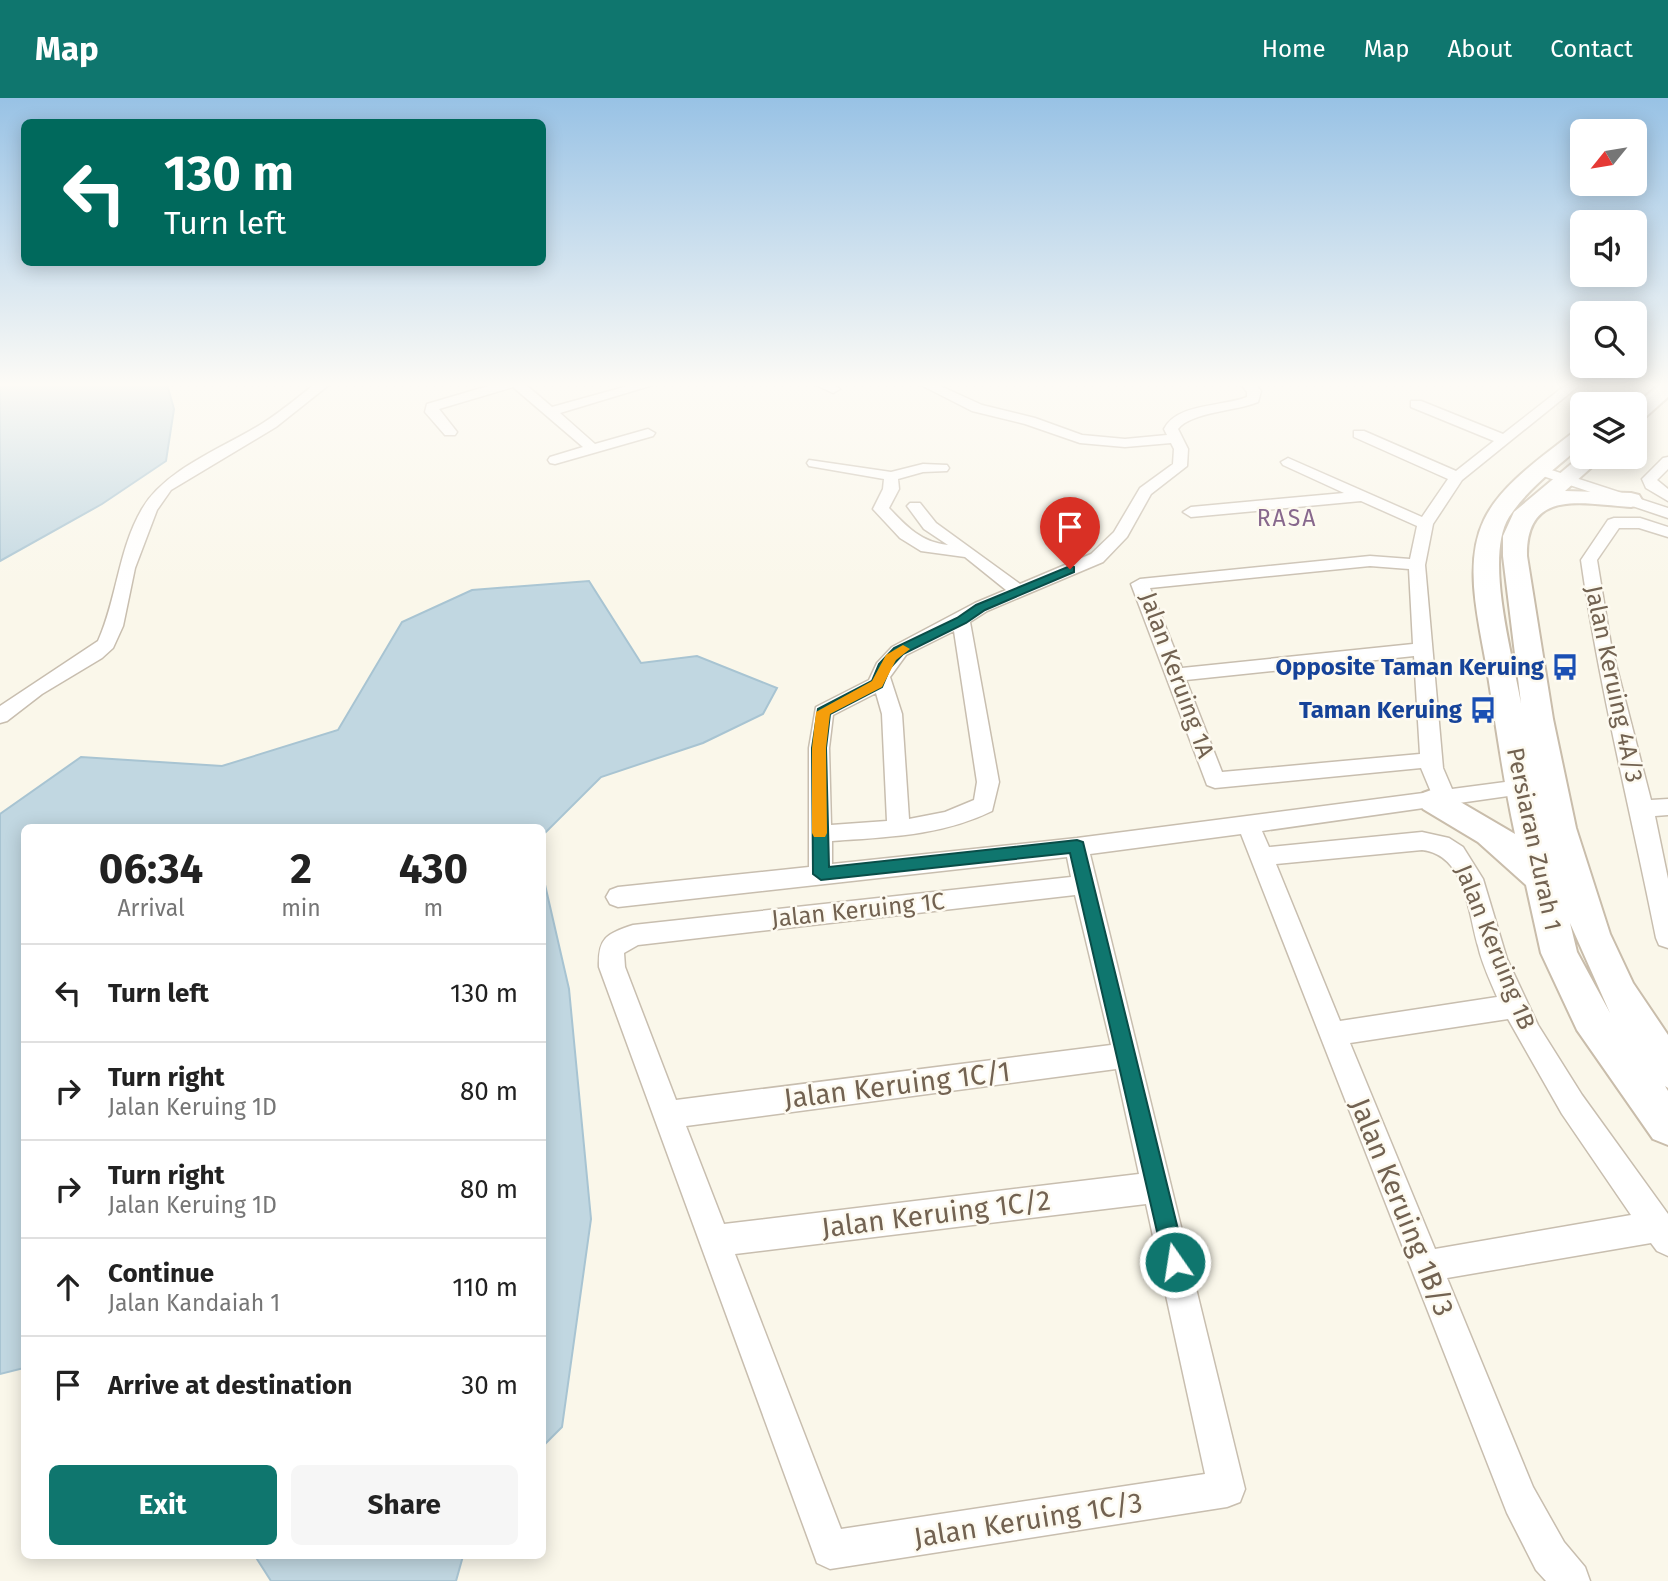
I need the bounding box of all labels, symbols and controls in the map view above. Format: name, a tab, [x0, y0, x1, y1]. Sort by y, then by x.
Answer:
text: Map	[35, 29, 99, 69]
text: Home	[1262, 35, 1326, 63]
text: Map	[1364, 35, 1410, 63]
text: About	[1448, 35, 1512, 63]
text: Contact	[1550, 35, 1633, 63]
north arrow	[1570, 119, 1647, 196]
map controls	[1570, 119, 1647, 469]
text: 130 m	[164, 144, 294, 203]
icon: left	[49, 147, 140, 238]
text: Turn left	[164, 204, 286, 242]
button: sound	[1570, 210, 1647, 287]
button: search	[1570, 301, 1647, 378]
button: layers	[1570, 392, 1647, 469]
pin	[1040, 497, 1100, 569]
district label: RASA	[1257, 504, 1317, 532]
icon: arrive	[1051, 508, 1089, 546]
street label: Jalan Keruing 4A/3	[1579, 583, 1649, 785]
street label: Jalan Keruing 1A	[1134, 588, 1220, 762]
bus stop icon: Opposite Taman Keruing	[1550, 652, 1580, 682]
place label: Opposite Taman Keruing	[1276, 653, 1545, 681]
bus stop icon: Taman Keruing	[1468, 695, 1498, 725]
place label: Taman Keruing	[1299, 696, 1463, 724]
street label: Persiaran Zurah 1	[1501, 745, 1567, 933]
text: 06:34	[99, 844, 203, 894]
text: 2	[290, 844, 312, 894]
text: 430	[399, 844, 468, 894]
street label: Jalan Keruing 1B	[1449, 860, 1541, 1034]
street label: Jalan Keruing 1C	[770, 887, 946, 933]
text: Arrival	[117, 894, 185, 922]
text: min	[281, 894, 321, 922]
text: m	[424, 894, 443, 922]
icon: left	[49, 974, 87, 1012]
text: Turn left	[108, 978, 209, 1009]
text: 130 m	[450, 978, 518, 1009]
street label: Jalan Keruing 1C/1	[782, 1055, 1012, 1115]
text: Turn right	[108, 1062, 225, 1093]
icon: right	[49, 1072, 87, 1110]
text: 80 m	[460, 1076, 518, 1107]
text: Jalan Keruing 1D	[108, 1093, 277, 1121]
street label: Jalan Keruing 1B/3	[1343, 1093, 1461, 1321]
text: Turn right	[108, 1160, 225, 1191]
icon: right	[49, 1170, 87, 1208]
text: 80 m	[460, 1174, 518, 1205]
street label: Jalan Keruing 1C/2	[820, 1184, 1052, 1244]
text: Jalan Keruing 1D	[108, 1191, 277, 1219]
position arrow	[1138, 1225, 1212, 1299]
text: Continue	[108, 1258, 214, 1289]
icon: ahead	[49, 1268, 87, 1306]
text: 110 m	[452, 1272, 518, 1303]
text: Jalan Kandaiah 1	[108, 1289, 280, 1317]
icon: arrive	[49, 1366, 87, 1404]
text: Arrive at destination	[108, 1370, 352, 1401]
text: 30 m	[461, 1370, 518, 1401]
button: Exit	[49, 1465, 277, 1545]
button: Share	[291, 1465, 518, 1545]
street label: Jalan Keruing 1C/3	[911, 1486, 1145, 1554]

